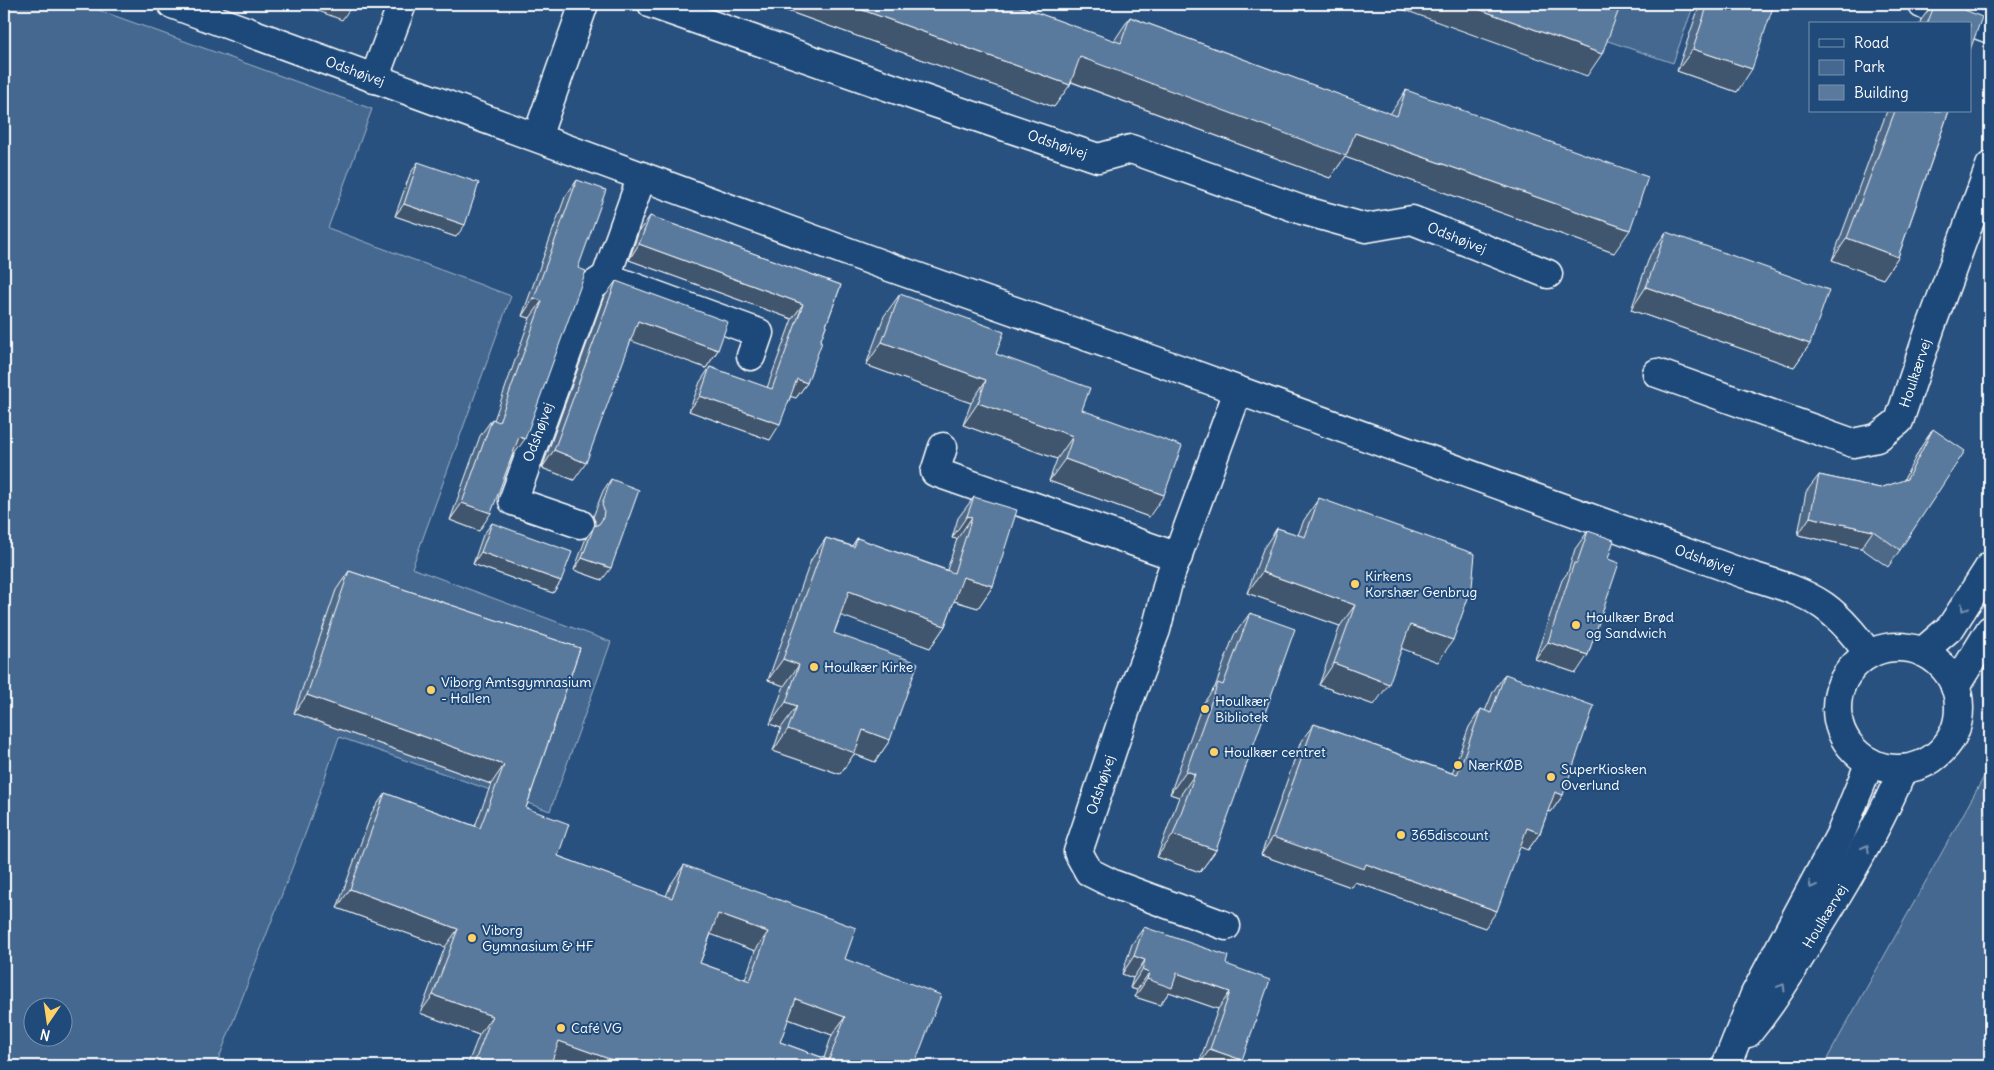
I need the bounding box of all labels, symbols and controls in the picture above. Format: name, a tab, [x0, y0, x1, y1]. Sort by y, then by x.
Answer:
legend	[1809, 22, 1972, 112]
text: Road	[1854, 33, 1889, 52]
street label: Odshøjvej	[323, 52, 387, 90]
text: Park	[1854, 57, 1885, 76]
text: Building	[1854, 83, 1909, 102]
street label: Odshøjvej	[1025, 126, 1090, 163]
street label: Odshøjvej	[1425, 218, 1489, 258]
street label: Houlkærvej	[1895, 336, 1935, 410]
street label: Odshøjvej	[519, 400, 557, 464]
street label: Odshøjvej	[1672, 540, 1737, 578]
place label: Kirkens Korshær Genbrug	[1365, 567, 1477, 601]
marker: Kirkens Korshær Genbrug	[1349, 578, 1361, 590]
one-way arrow	[1961, 602, 1970, 611]
place label: Houlkær Brød og Sandwich	[1586, 608, 1674, 642]
marker: Houlkær Brød og Sandwich	[1570, 619, 1582, 631]
place label: Houlkær Kirke	[824, 658, 913, 676]
marker: Houlkær Kirke	[808, 661, 820, 673]
place label: Viborg Amtsgymnasium - Hallen	[441, 673, 592, 707]
marker: Viborg Amtsgymnasium - Hallen	[425, 684, 437, 696]
place label: Houlkær Bibliotek	[1215, 692, 1269, 726]
marker: Houlkær Bibliotek	[1199, 703, 1211, 715]
place label: Houlkær centret	[1224, 743, 1326, 761]
marker: Houlkær centret	[1208, 746, 1220, 758]
street label: Odshøjvej	[1082, 753, 1119, 817]
place label: NærKØB	[1468, 756, 1523, 774]
marker: NærKØB	[1452, 759, 1464, 771]
place label: SuperKiosken Overlund	[1561, 760, 1647, 794]
marker: SuperKiosken Overlund	[1545, 771, 1557, 783]
place label: 365discount	[1411, 826, 1489, 844]
marker: 365discount	[1395, 829, 1407, 841]
one-way arrow	[1860, 844, 1870, 853]
one-way arrow	[1809, 880, 1819, 889]
street label: Houlkærvej	[1799, 881, 1851, 951]
place label: Viborg Gymnasium & HF	[482, 921, 594, 955]
marker: Viborg Gymnasium & HF	[466, 932, 478, 944]
one-way arrow	[1776, 983, 1786, 992]
north arrow	[22, 998, 72, 1048]
place label: Café VG	[571, 1019, 622, 1037]
marker: Café VG	[555, 1022, 567, 1034]
text: N	[38, 1025, 52, 1045]

